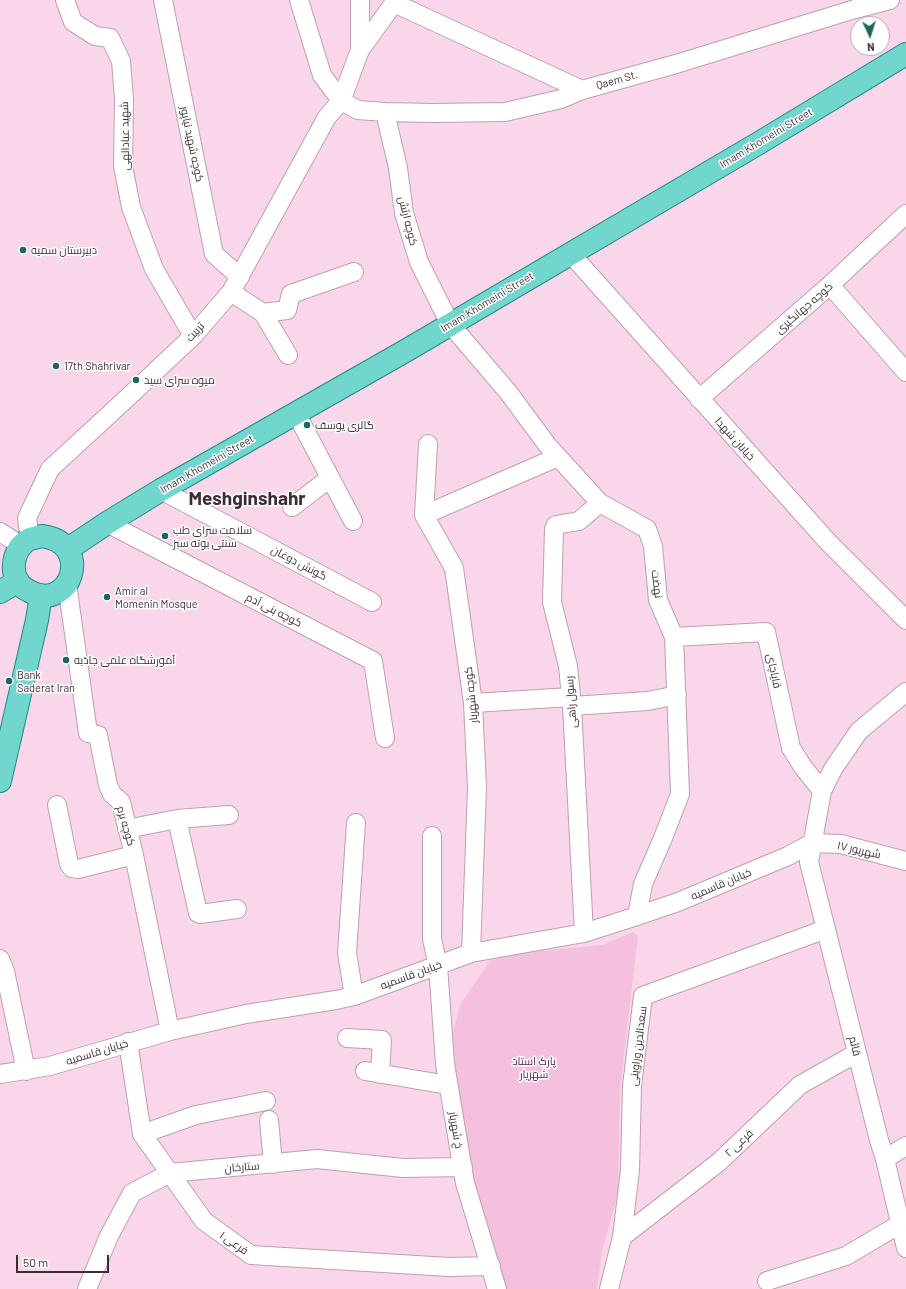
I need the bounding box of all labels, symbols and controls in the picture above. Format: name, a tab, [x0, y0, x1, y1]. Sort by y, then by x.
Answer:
north arrow	[850, 16, 890, 56]
text: N	[867, 41, 875, 54]
street label: Qaem St.	[595, 68, 639, 92]
street label: شهید عبادالهی	[118, 101, 132, 171]
street label: کوچه شهید نیاپور	[178, 105, 206, 183]
street label: Imam Khomeini Street	[717, 105, 815, 171]
street label: کوچه ارتش	[395, 195, 421, 247]
place label: دبیرستان سمیه	[31, 243, 97, 257]
marker: دبیرستان سمیه	[18, 245, 28, 255]
street label: Imam Khomeini Street	[438, 269, 536, 335]
street label: کوچه جهانگیری	[773, 280, 835, 336]
street label: تربیت	[183, 320, 207, 344]
place label: 17th Shahrivar	[64, 359, 131, 373]
marker: 17th Shahrivar	[51, 361, 61, 371]
place label: میوه سرای سید	[144, 373, 215, 387]
marker: میوه سرای سید	[131, 375, 141, 385]
street label: خیابان شهدا	[712, 415, 758, 463]
place label: گالری یوسف	[315, 418, 374, 432]
marker: گالری یوسف	[302, 420, 312, 430]
street label: Imam Khomeini Street	[158, 432, 256, 496]
district label: Meshginshahr	[188, 488, 306, 510]
place label: سلامت سرای طب سنتی بوته سبز	[173, 523, 252, 549]
marker: سلامت سرای طب سنتی بوته سبز	[160, 531, 170, 541]
street label: گونش دوغان	[269, 543, 329, 583]
street label: نهضت	[649, 569, 665, 599]
place label: Amir al Momenin Mosque	[115, 584, 198, 610]
street label: کوچه بنی آدم	[244, 590, 304, 630]
marker: Amir al Momenin Mosque	[102, 592, 112, 602]
street label: قایاچای	[764, 652, 784, 690]
place label: آمورشگاه علمی جاذبه	[74, 653, 175, 667]
marker: آمورشگاه علمی جاذبه	[61, 655, 71, 665]
street label: کوچه شهریار	[461, 666, 481, 724]
place label: Bank Saderat Iran	[17, 668, 75, 694]
marker: Bank Saderat Iran	[4, 676, 14, 686]
street label: رسول راهی	[563, 676, 579, 728]
street label: کوچه برم	[114, 804, 138, 848]
street label: ۱۷ شهریور	[836, 839, 882, 861]
street label: خیابان قاسمیه	[689, 865, 753, 903]
street label: خیابان قاسمیه	[379, 958, 443, 992]
street label: سعدالدین وراوینی	[627, 1005, 649, 1087]
street label: قائم	[846, 1035, 864, 1057]
street label: خیابان قاسمیه	[64, 1036, 130, 1068]
park label: پارک استاد شهریار	[512, 1054, 556, 1080]
street label: خ شهریار	[446, 1110, 466, 1150]
street label: فرعی ۲	[722, 1126, 756, 1160]
street label: ستارخان	[224, 1159, 260, 1175]
street label: فرعی ۱	[217, 1228, 251, 1258]
scale bar	[18, 1247, 111, 1273]
text: 50 m	[23, 1255, 48, 1269]

